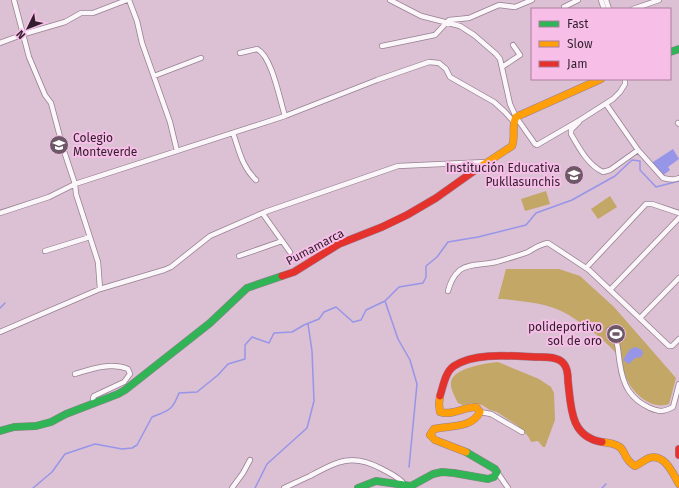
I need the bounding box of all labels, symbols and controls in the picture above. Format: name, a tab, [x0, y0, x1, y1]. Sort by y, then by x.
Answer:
north arrow	[8, 8, 48, 48]
legend	[531, 8, 671, 80]
text: Fast	[567, 17, 589, 31]
text: N	[14, 27, 28, 42]
text: Slow	[567, 37, 593, 51]
text: Jam	[567, 57, 587, 71]
place label: Colegio Monteverde	[73, 131, 137, 159]
school or university icon: Colegio Monteverde	[48, 134, 70, 156]
place label: Institución Educativa Pukllasunchis	[446, 161, 560, 189]
school or university icon: Institución Educativa Pukllasunchis	[563, 164, 585, 186]
street label: Pumamarca	[284, 226, 346, 268]
place label: polideportivo sol de oro	[528, 320, 602, 348]
sports icon: polideportivo sol de oro	[605, 323, 627, 345]

